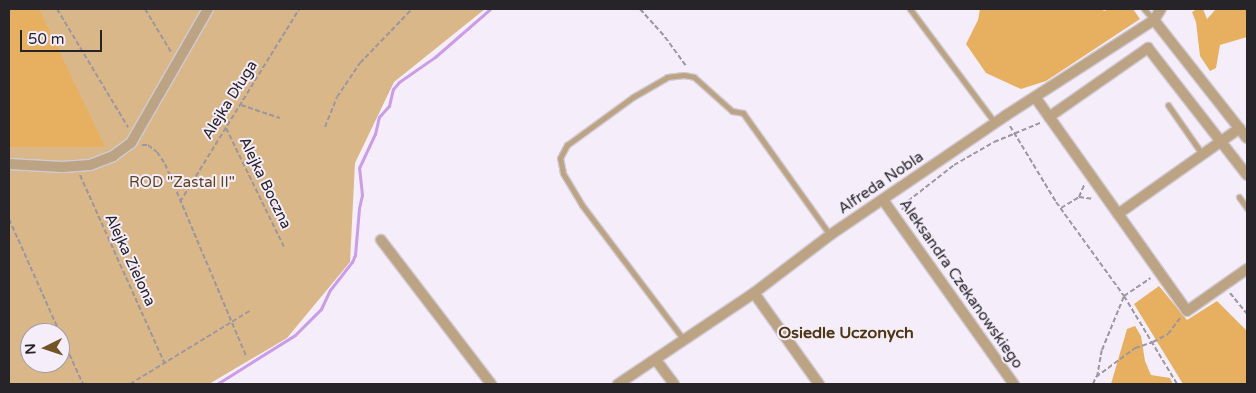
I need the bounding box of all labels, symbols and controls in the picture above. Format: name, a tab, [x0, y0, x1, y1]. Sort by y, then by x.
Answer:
scale bar	[22, 20, 105, 52]
text: 50 m	[28, 30, 65, 48]
street label: Alejka Długa	[199, 57, 261, 143]
street label: Alejka Boczna	[235, 134, 295, 232]
street label: Alfreda Nobla	[835, 148, 927, 218]
park label: ROD "Zastal II"	[129, 174, 235, 192]
street label: Aleksandra Czekanowskiego	[895, 196, 1027, 372]
street label: Alejka Zielona	[101, 211, 159, 309]
north arrow	[20, 323, 70, 373]
district label: Osiedle Uczonych	[778, 323, 914, 343]
text: N	[22, 343, 39, 355]

